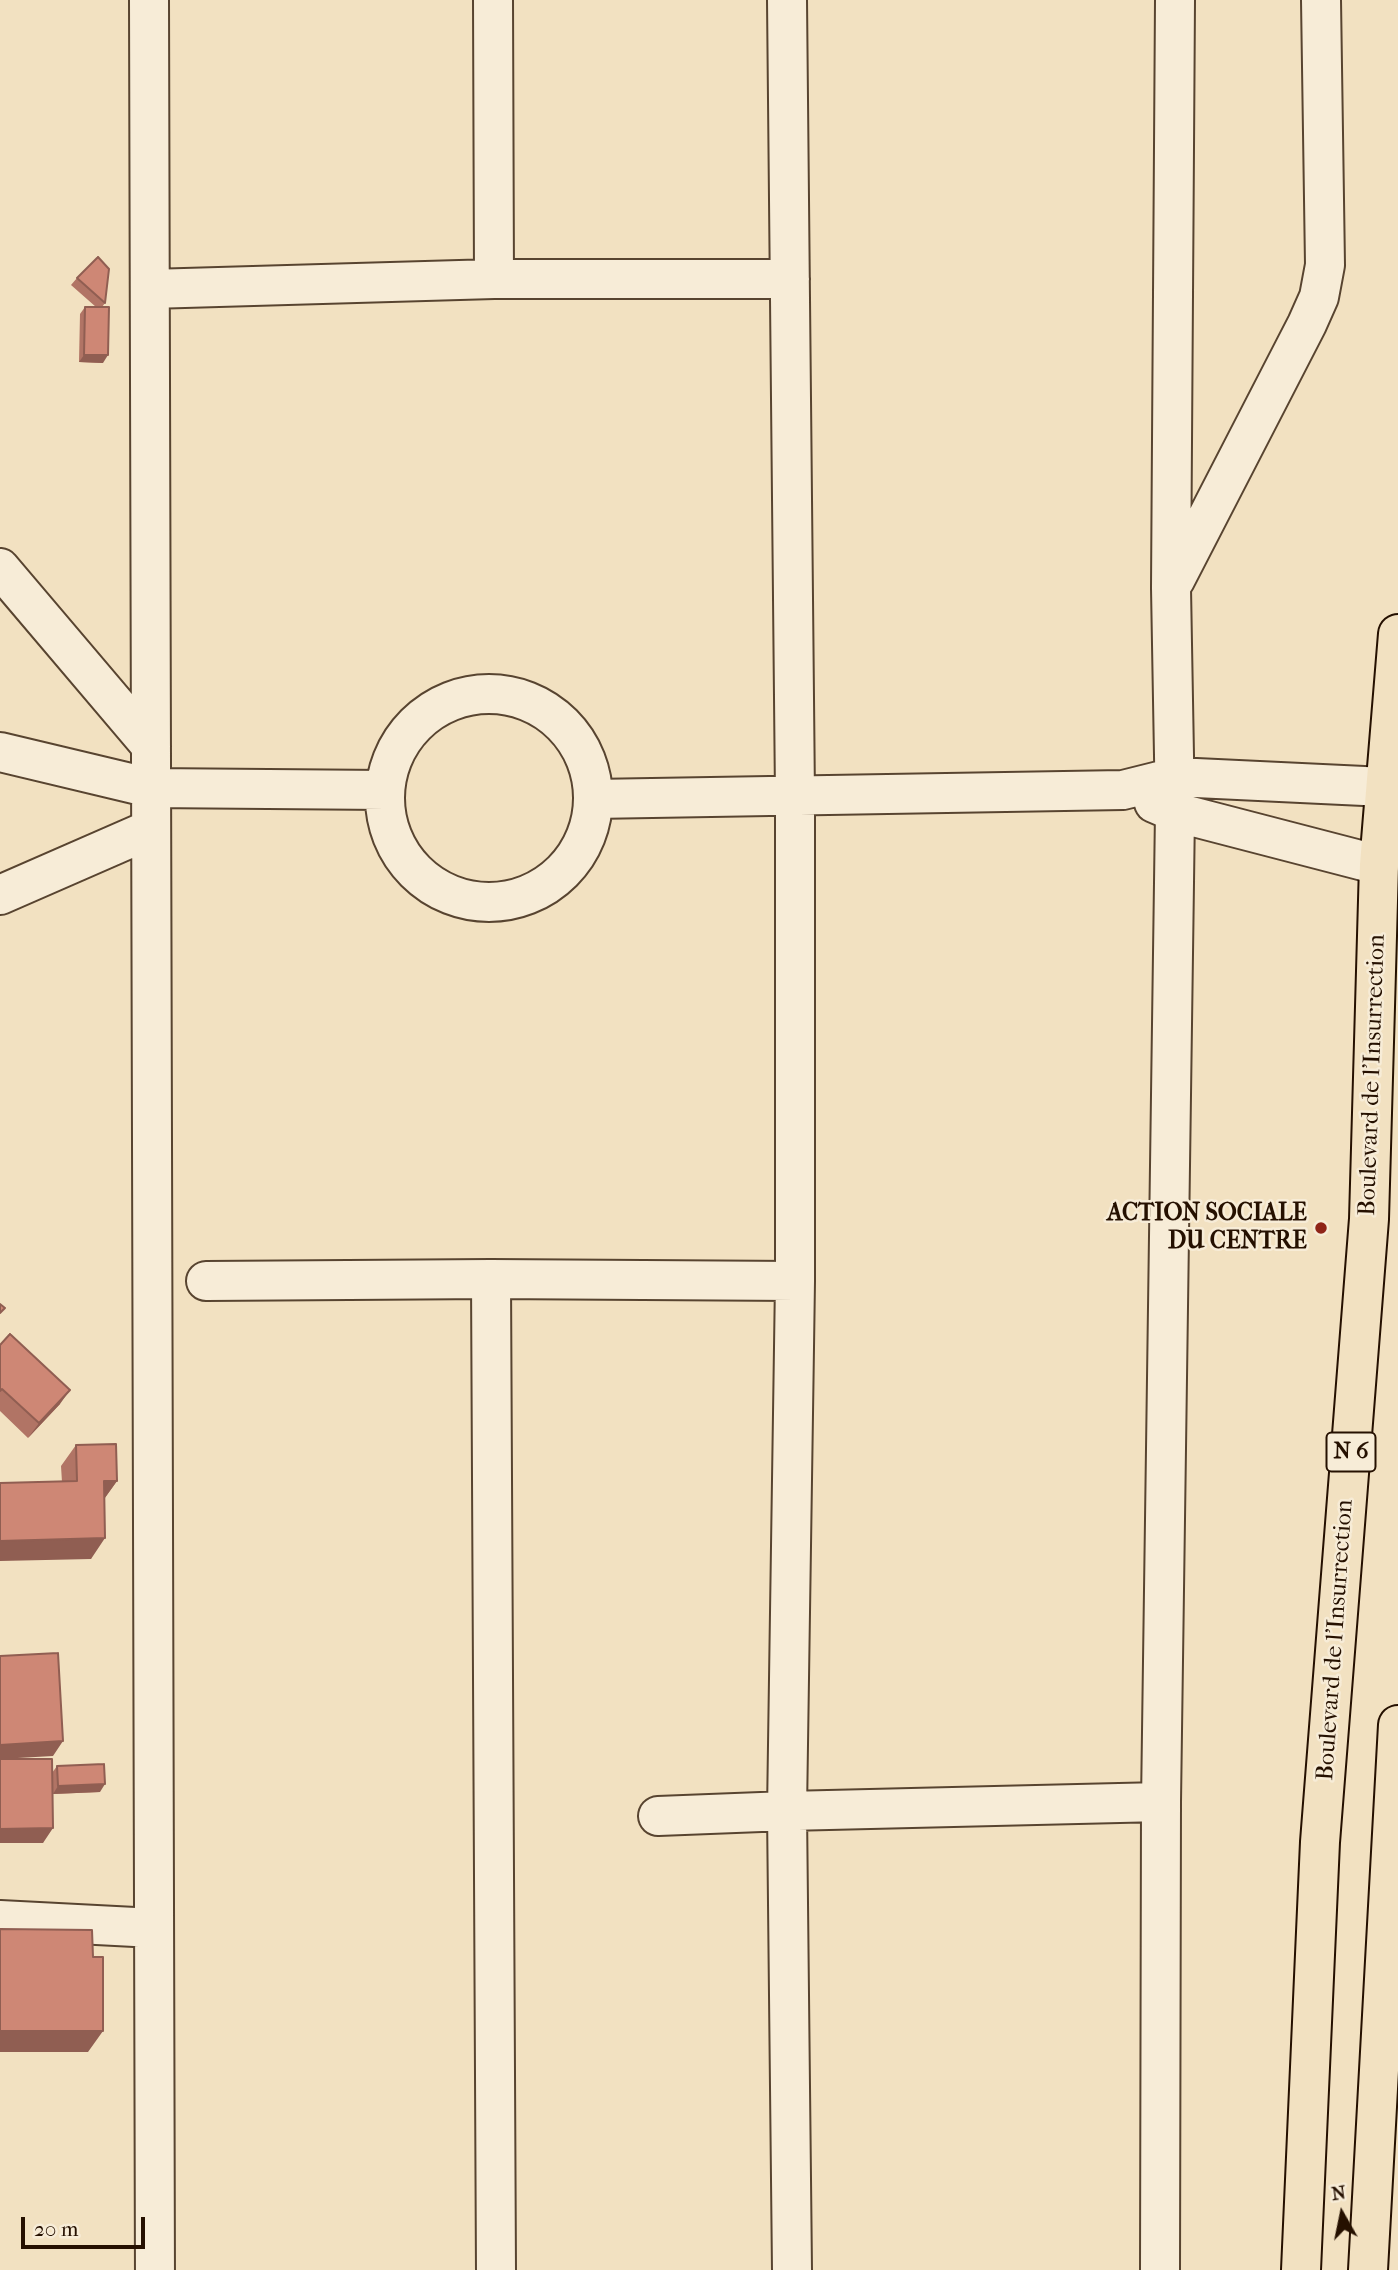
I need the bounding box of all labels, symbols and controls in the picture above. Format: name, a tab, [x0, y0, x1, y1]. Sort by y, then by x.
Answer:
street label: Boulevard de l'Insurrection	[1354, 934, 1392, 1216]
place label: ACTION SOCIALE DU CENTRE	[1107, 1200, 1307, 1256]
marker: ACTION SOCIALE DU CENTRE	[1313, 1220, 1329, 1236]
road number: N 6	[1326, 1432, 1376, 1471]
street label: Boulevard de l'Insurrection	[1312, 1498, 1360, 1782]
north arrow	[1307, 2179, 1377, 2249]
text: N	[1330, 2181, 1348, 2205]
scale bar	[24, 2204, 149, 2248]
text: 20 m	[34, 2217, 78, 2241]

